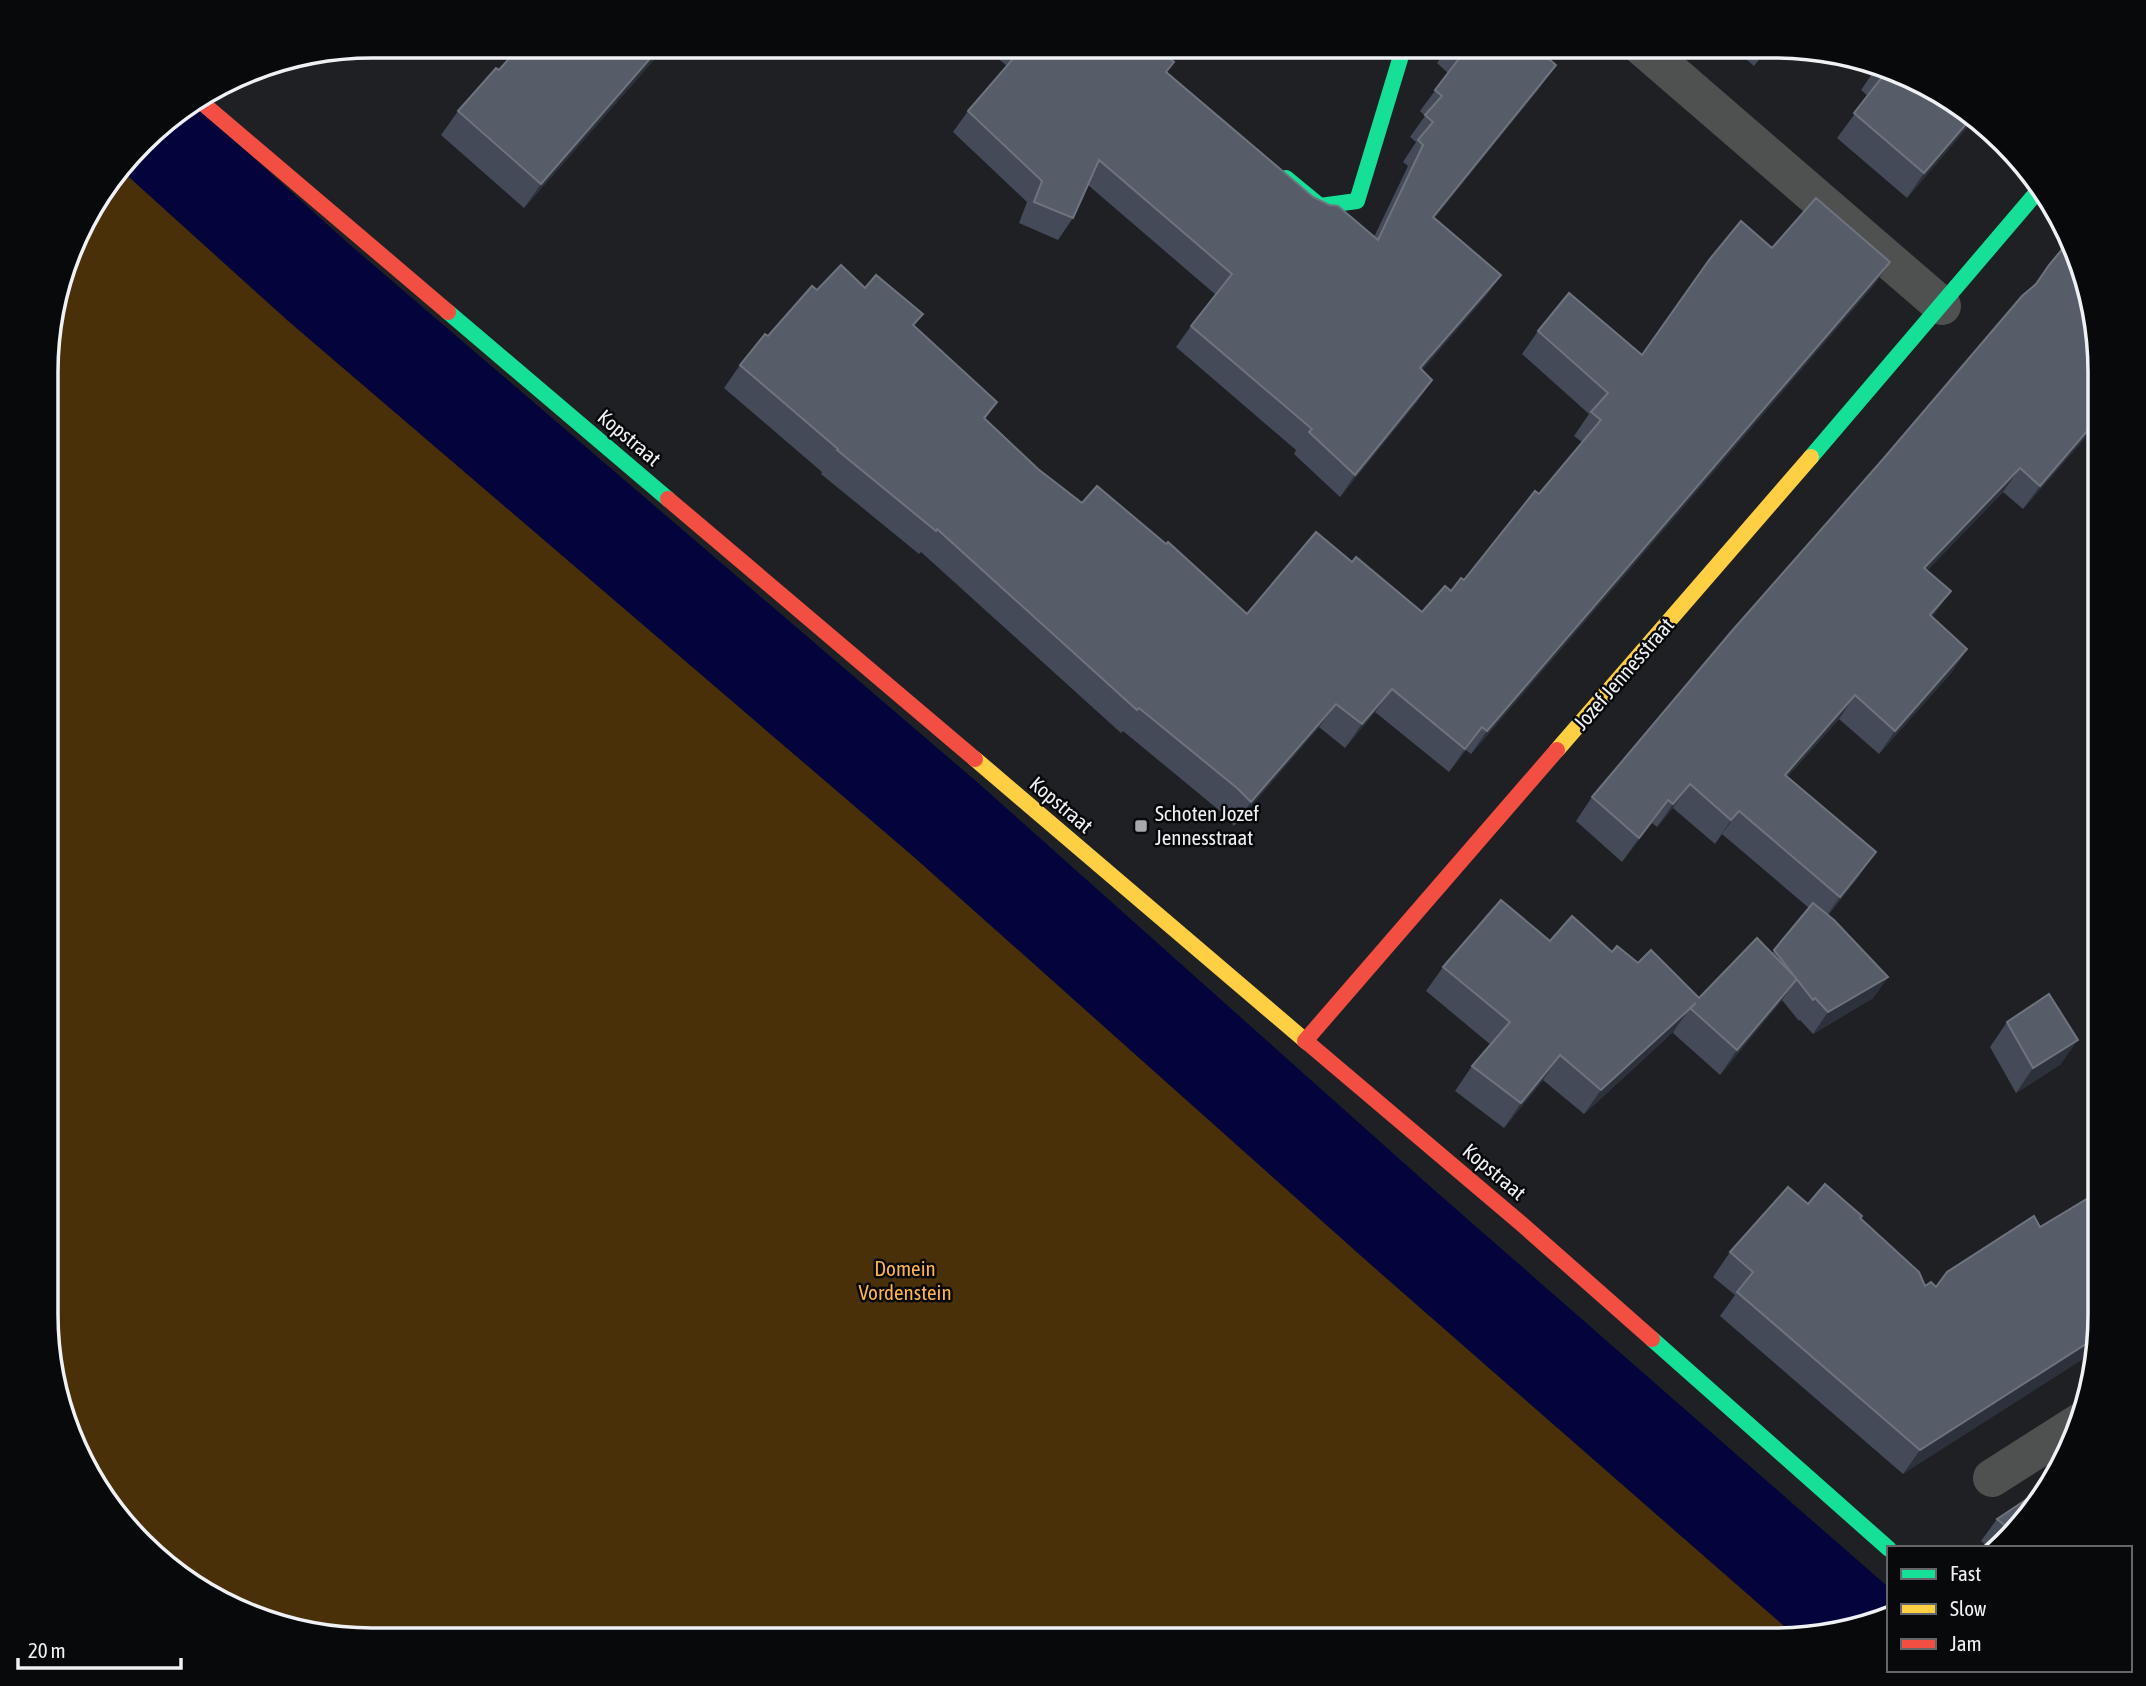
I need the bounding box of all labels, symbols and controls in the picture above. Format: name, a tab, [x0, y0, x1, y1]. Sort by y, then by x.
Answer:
street label: Kopstraat	[593, 404, 666, 470]
street label: Jozef Jennesstraat	[1568, 613, 1678, 734]
street label: Kopstraat	[1025, 771, 1098, 837]
place label: Schoten Jozef Jennesstraat	[1155, 801, 1259, 849]
marker: Schoten Jozef Jennesstraat	[1133, 818, 1149, 834]
street label: Kopstraat	[1458, 1138, 1531, 1204]
park label: Domein Vordenstein	[858, 1256, 952, 1304]
legend	[1887, 1546, 2132, 1672]
text: Fast	[1950, 1561, 1981, 1585]
text: Slow	[1950, 1596, 1987, 1620]
scale bar	[18, 1626, 180, 1670]
text: Jam	[1950, 1631, 1982, 1655]
text: 20 m	[28, 1638, 66, 1662]

